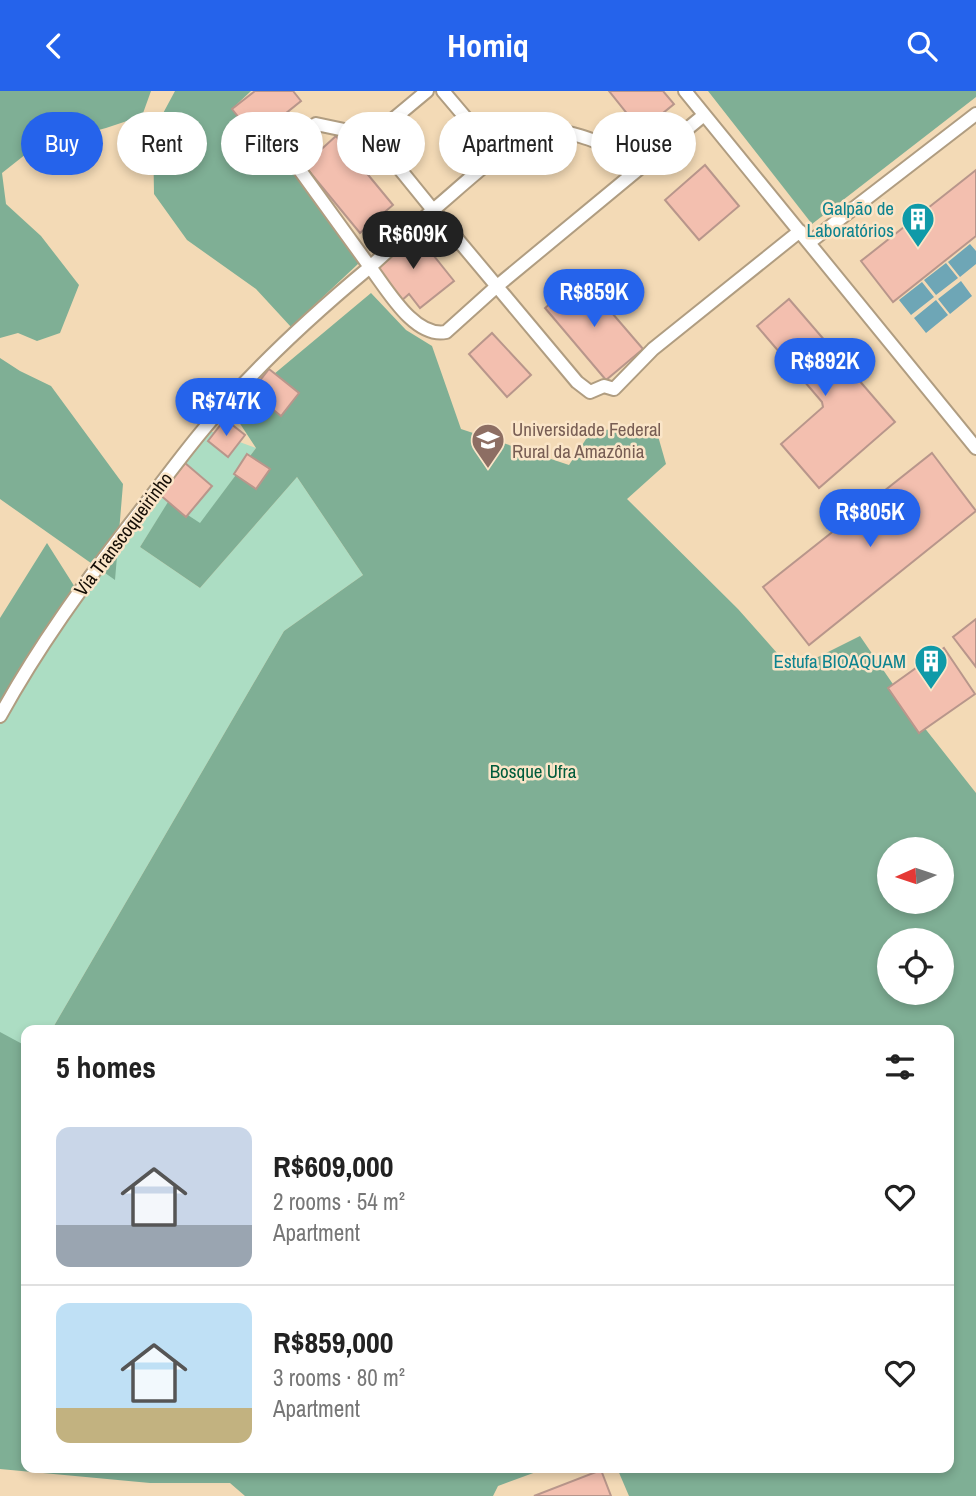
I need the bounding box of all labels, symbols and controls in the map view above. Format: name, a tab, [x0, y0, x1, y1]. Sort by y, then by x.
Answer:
text: Homiq	[447, 24, 529, 67]
icon: back	[35, 27, 73, 65]
icon: search	[903, 27, 941, 65]
chip: Buy	[21, 112, 103, 175]
chip: Rent	[117, 112, 207, 175]
chip: Filters	[221, 112, 323, 175]
chip: New	[337, 112, 425, 175]
chip: Apartment	[439, 112, 577, 175]
chip: House	[591, 112, 696, 175]
place label: Galpão de Laboratórios	[807, 195, 894, 243]
building icon: Galpão de Laboratórios	[899, 200, 937, 249]
pin: R$609K	[356, 211, 470, 271]
text: R$609K	[378, 218, 448, 249]
pin: R$859K	[537, 269, 651, 329]
text: R$859K	[559, 276, 629, 307]
pin: R$892K	[768, 338, 882, 398]
text: R$892K	[790, 345, 860, 376]
pin: R$747K	[169, 379, 283, 438]
text: R$747K	[191, 385, 261, 416]
place label: Universidade Federal Rural da Amazônia	[512, 416, 661, 464]
school or university icon: Universidade Federal Rural da Amazônia	[469, 421, 507, 470]
street label: Via Transcoqueirinho	[68, 467, 178, 601]
pin: R$805K	[813, 489, 927, 549]
text: R$805K	[835, 496, 905, 527]
building icon: Estufa BIOAQUAM	[912, 642, 950, 691]
place label: Estufa BIOAQUAM	[774, 648, 906, 674]
park label: Bosque Ufra	[490, 758, 577, 784]
north arrow	[877, 837, 954, 913]
map controls	[877, 837, 954, 1005]
button: locate	[877, 928, 954, 1005]
text: 5 homes	[56, 1047, 156, 1087]
icon: filters	[881, 1048, 919, 1086]
text: R$609,000	[273, 1146, 393, 1186]
icon: home	[112, 1155, 196, 1239]
icon: heart	[881, 1178, 919, 1216]
text: 2 rooms · 54 m²	[273, 1186, 405, 1217]
text: Apartment	[273, 1217, 360, 1248]
text: R$859,000	[273, 1322, 393, 1362]
icon: home	[112, 1331, 196, 1415]
icon: heart	[881, 1354, 919, 1392]
text: 3 rooms · 80 m²	[273, 1362, 405, 1393]
text: Apartment	[273, 1393, 360, 1424]

